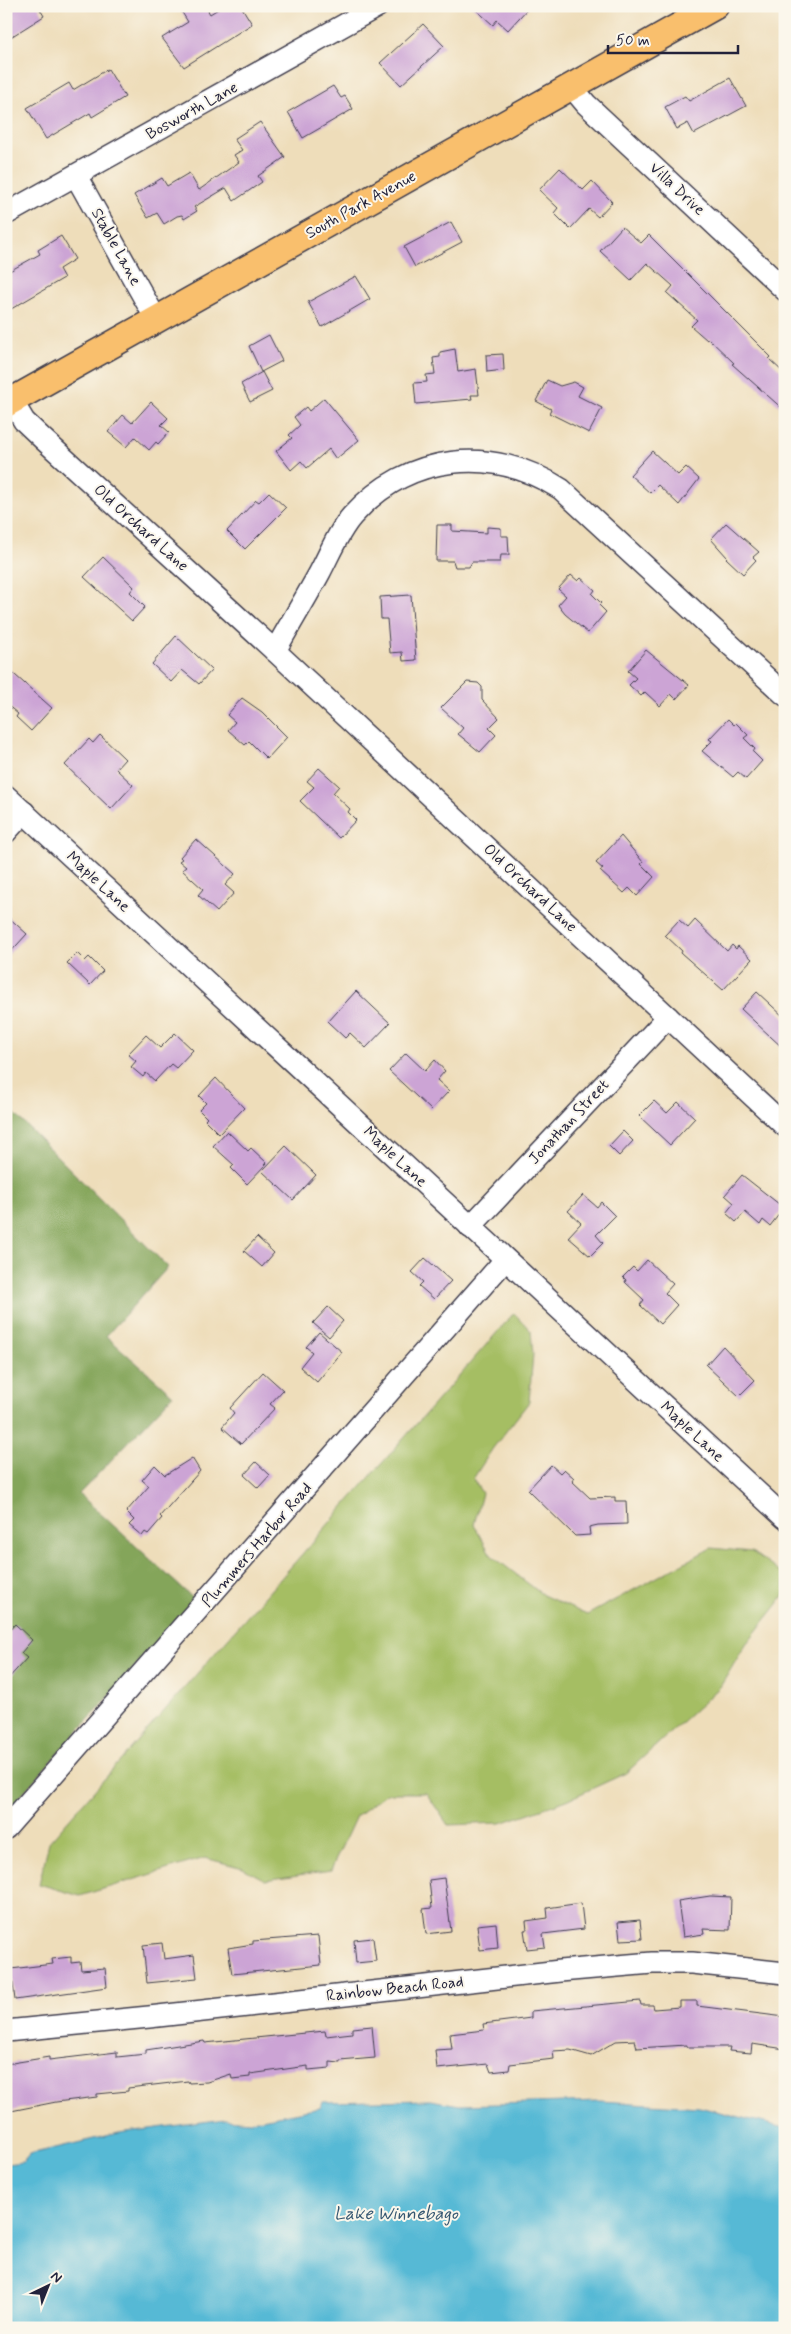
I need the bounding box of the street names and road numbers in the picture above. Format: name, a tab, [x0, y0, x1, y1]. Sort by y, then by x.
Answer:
street label: Bosworth Lane	[142, 77, 242, 145]
street label: Villa Drive	[645, 158, 710, 220]
street label: South Park Avenue	[302, 166, 420, 244]
street label: Stable Lane	[86, 204, 146, 290]
street label: Old Orchard Lane	[89, 480, 193, 576]
street label: Old Orchard Lane	[479, 839, 581, 937]
street label: Maple Lane	[61, 847, 135, 917]
street label: Jonathan Street	[524, 1075, 614, 1169]
street label: Maple Lane	[358, 1122, 432, 1192]
street label: Maple Lane	[655, 1397, 729, 1467]
street label: Plummers Harbor Road	[197, 1478, 317, 1612]
street label: Rainbow Beach Road	[325, 1971, 465, 2007]

